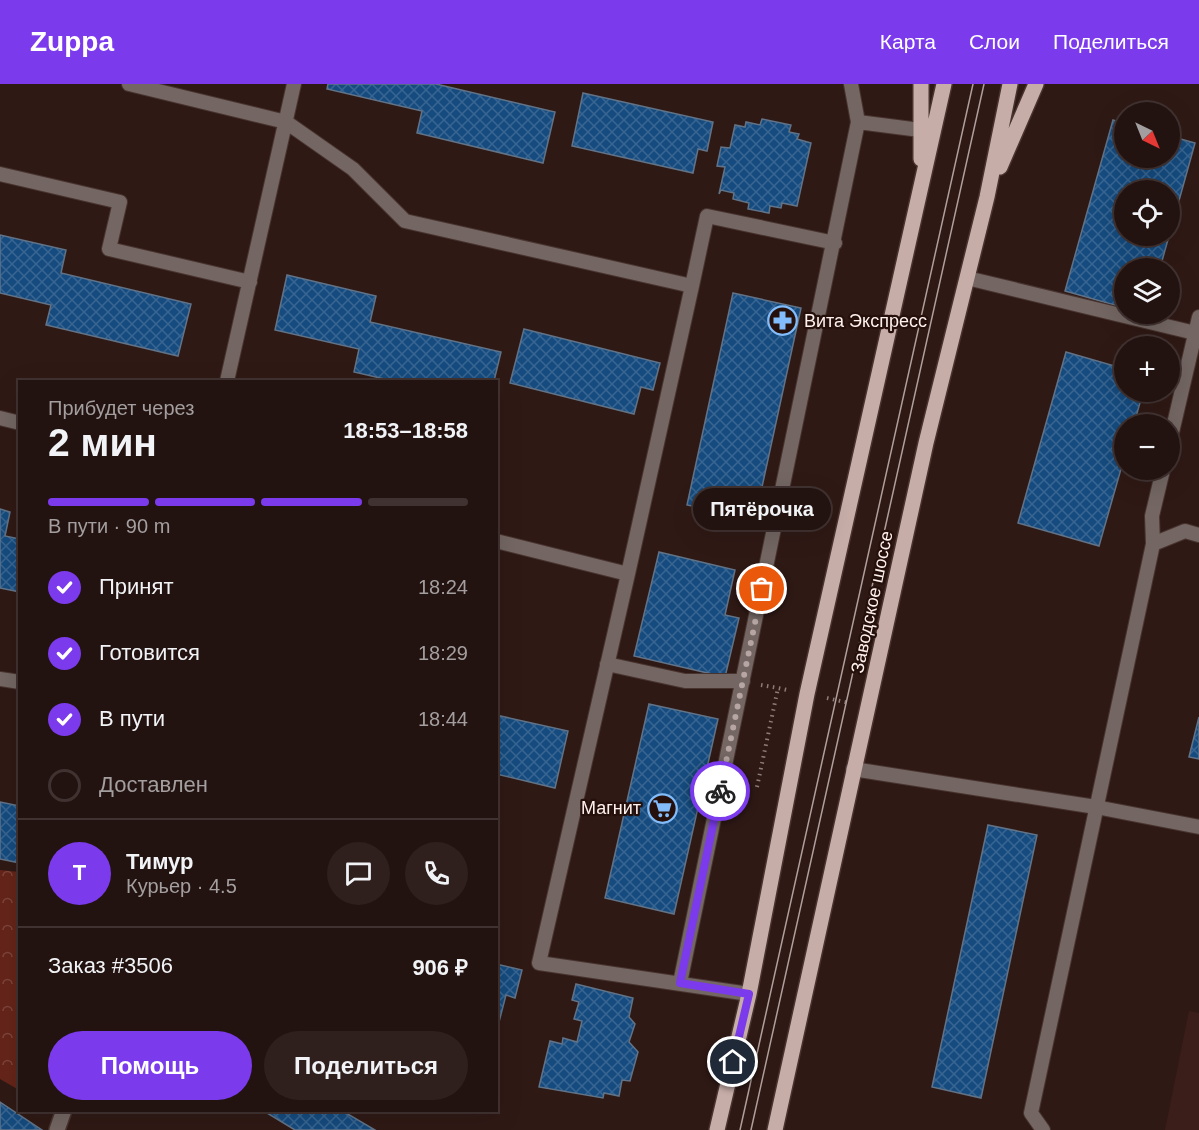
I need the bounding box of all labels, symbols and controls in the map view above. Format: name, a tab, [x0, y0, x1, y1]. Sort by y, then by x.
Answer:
text: Zuppa	[30, 26, 114, 57]
text: Карта	[880, 30, 936, 53]
text: Слои	[969, 30, 1020, 53]
text: Поделиться	[1053, 30, 1169, 53]
north arrow	[1114, 102, 1180, 168]
map controls	[1114, 102, 1180, 480]
button: locate	[1114, 180, 1180, 246]
button: layers	[1114, 258, 1180, 324]
pharmacy icon: Вита Экспресс	[767, 305, 799, 337]
place label: Вита Экспресс	[804, 311, 927, 331]
button: +	[1114, 336, 1180, 402]
text: Прибудет через	[48, 397, 194, 419]
button: −	[1114, 414, 1180, 480]
text: 18:53–18:58	[343, 418, 468, 443]
text: 2 мин	[48, 421, 157, 464]
callout: Пятёрочка	[693, 487, 831, 529]
text: Пятёрочка	[710, 498, 814, 520]
text: В пути · 90 m	[48, 515, 170, 537]
street label: Заводское шоссе	[847, 529, 897, 675]
pin	[736, 563, 787, 614]
icon: check	[48, 571, 81, 604]
icon: bag	[745, 572, 778, 605]
text: Принят	[99, 574, 173, 599]
text: 18:24	[418, 576, 468, 598]
icon: check	[48, 637, 81, 670]
text: Готовится	[99, 640, 200, 665]
text: 18:29	[418, 642, 468, 664]
icon: check	[48, 703, 81, 736]
text: В пути	[99, 706, 165, 731]
text: 18:44	[418, 708, 468, 730]
courier	[690, 761, 750, 821]
text: Доставлен	[99, 772, 208, 797]
icon: bike	[704, 775, 737, 808]
supermarket icon: Магнит	[646, 792, 678, 824]
place label: Магнит	[581, 798, 641, 818]
button: chat	[327, 842, 390, 905]
button: phone	[405, 842, 468, 905]
text: Тимур	[126, 849, 194, 874]
text: Т	[73, 860, 86, 885]
text: Курьер · 4.5	[126, 875, 237, 897]
text: Заказ #3506	[48, 953, 173, 978]
text: 906 ₽	[412, 955, 468, 980]
button: Помощь	[48, 1031, 252, 1100]
button: Поделиться	[264, 1031, 468, 1100]
pin	[707, 1036, 758, 1087]
icon: home	[716, 1045, 749, 1078]

